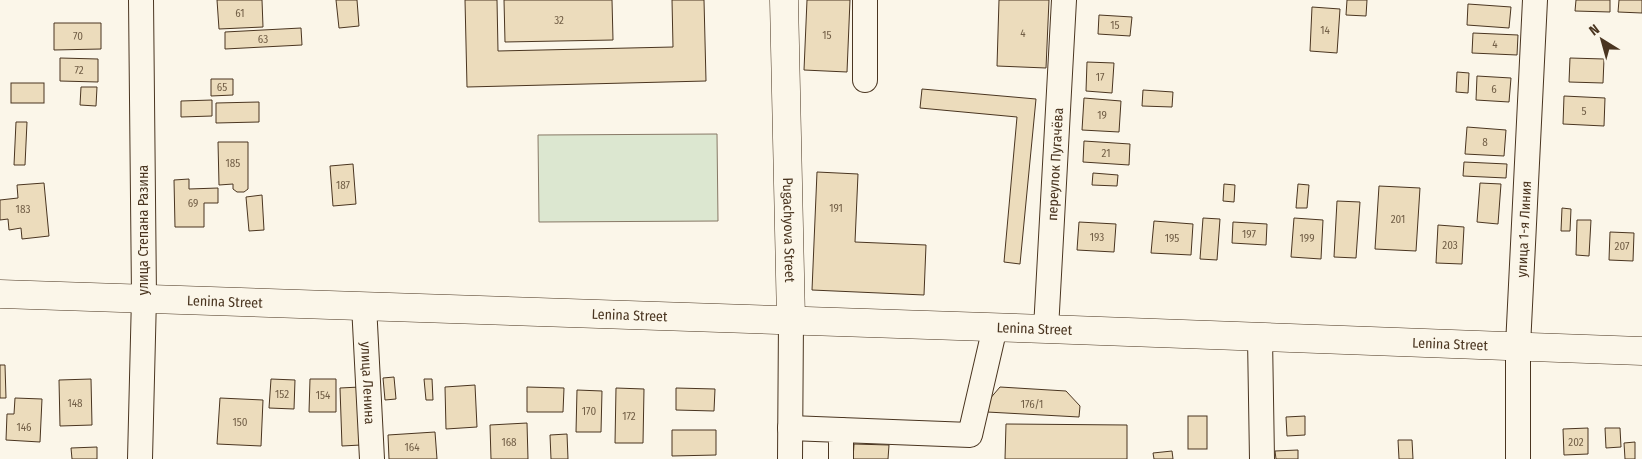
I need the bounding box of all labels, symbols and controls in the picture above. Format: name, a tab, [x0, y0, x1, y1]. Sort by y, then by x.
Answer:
house number: 61	[235, 7, 245, 20]
house number: 32	[554, 14, 564, 27]
north arrow	[1577, 15, 1627, 65]
house number: 15	[1110, 19, 1120, 32]
text: N	[1586, 21, 1603, 39]
house number: 14	[1320, 24, 1330, 37]
house number: 4	[1020, 27, 1026, 40]
house number: 15	[822, 29, 832, 42]
house number: 70	[73, 30, 83, 43]
house number: 63	[258, 33, 268, 46]
house number: 4	[1492, 38, 1498, 51]
house number: 72	[74, 64, 84, 77]
house number: 17	[1096, 71, 1105, 84]
house number: 65	[217, 81, 227, 94]
house number: 6	[1491, 83, 1497, 96]
house number: 5	[1581, 105, 1587, 118]
street label: переулок Пугачёва	[1043, 107, 1067, 221]
house number: 19	[1097, 109, 1107, 122]
house number: 8	[1482, 136, 1488, 149]
house number: 21	[1102, 147, 1110, 160]
house number: 185	[226, 157, 240, 170]
street label: улица Степана Разина	[135, 165, 152, 295]
street label: Pugachyova Street	[779, 177, 799, 283]
house number: 187	[336, 179, 351, 192]
street label: улица 1-я Линия	[1513, 180, 1535, 278]
house number: 69	[188, 197, 198, 210]
house number: 191	[829, 202, 843, 215]
house number: 183	[16, 203, 30, 216]
house number: 201	[1391, 213, 1405, 226]
house number: 197	[1242, 228, 1257, 241]
house number: 193	[1090, 231, 1104, 244]
house number: 195	[1165, 232, 1179, 245]
house number: 199	[1300, 232, 1314, 245]
house number: 203	[1442, 239, 1458, 252]
house number: 207	[1615, 240, 1630, 253]
street label: Lenina Street	[187, 292, 263, 311]
street label: Lenina Street	[592, 305, 668, 325]
street label: Lenina Street	[996, 319, 1073, 338]
street label: Lenina Street	[1412, 334, 1489, 354]
street label: улица Ленина	[357, 341, 379, 425]
house number: 152	[275, 388, 289, 401]
house number: 154	[316, 389, 331, 402]
house number: 148	[67, 397, 83, 410]
house number: 176/1	[1021, 398, 1043, 411]
house number: 170	[582, 405, 596, 418]
house number: 172	[622, 410, 636, 423]
house number: 150	[232, 416, 248, 429]
house number: 146	[16, 421, 32, 434]
house number: 168	[501, 436, 517, 449]
house number: 202	[1568, 436, 1584, 449]
house number: 164	[404, 441, 420, 454]

